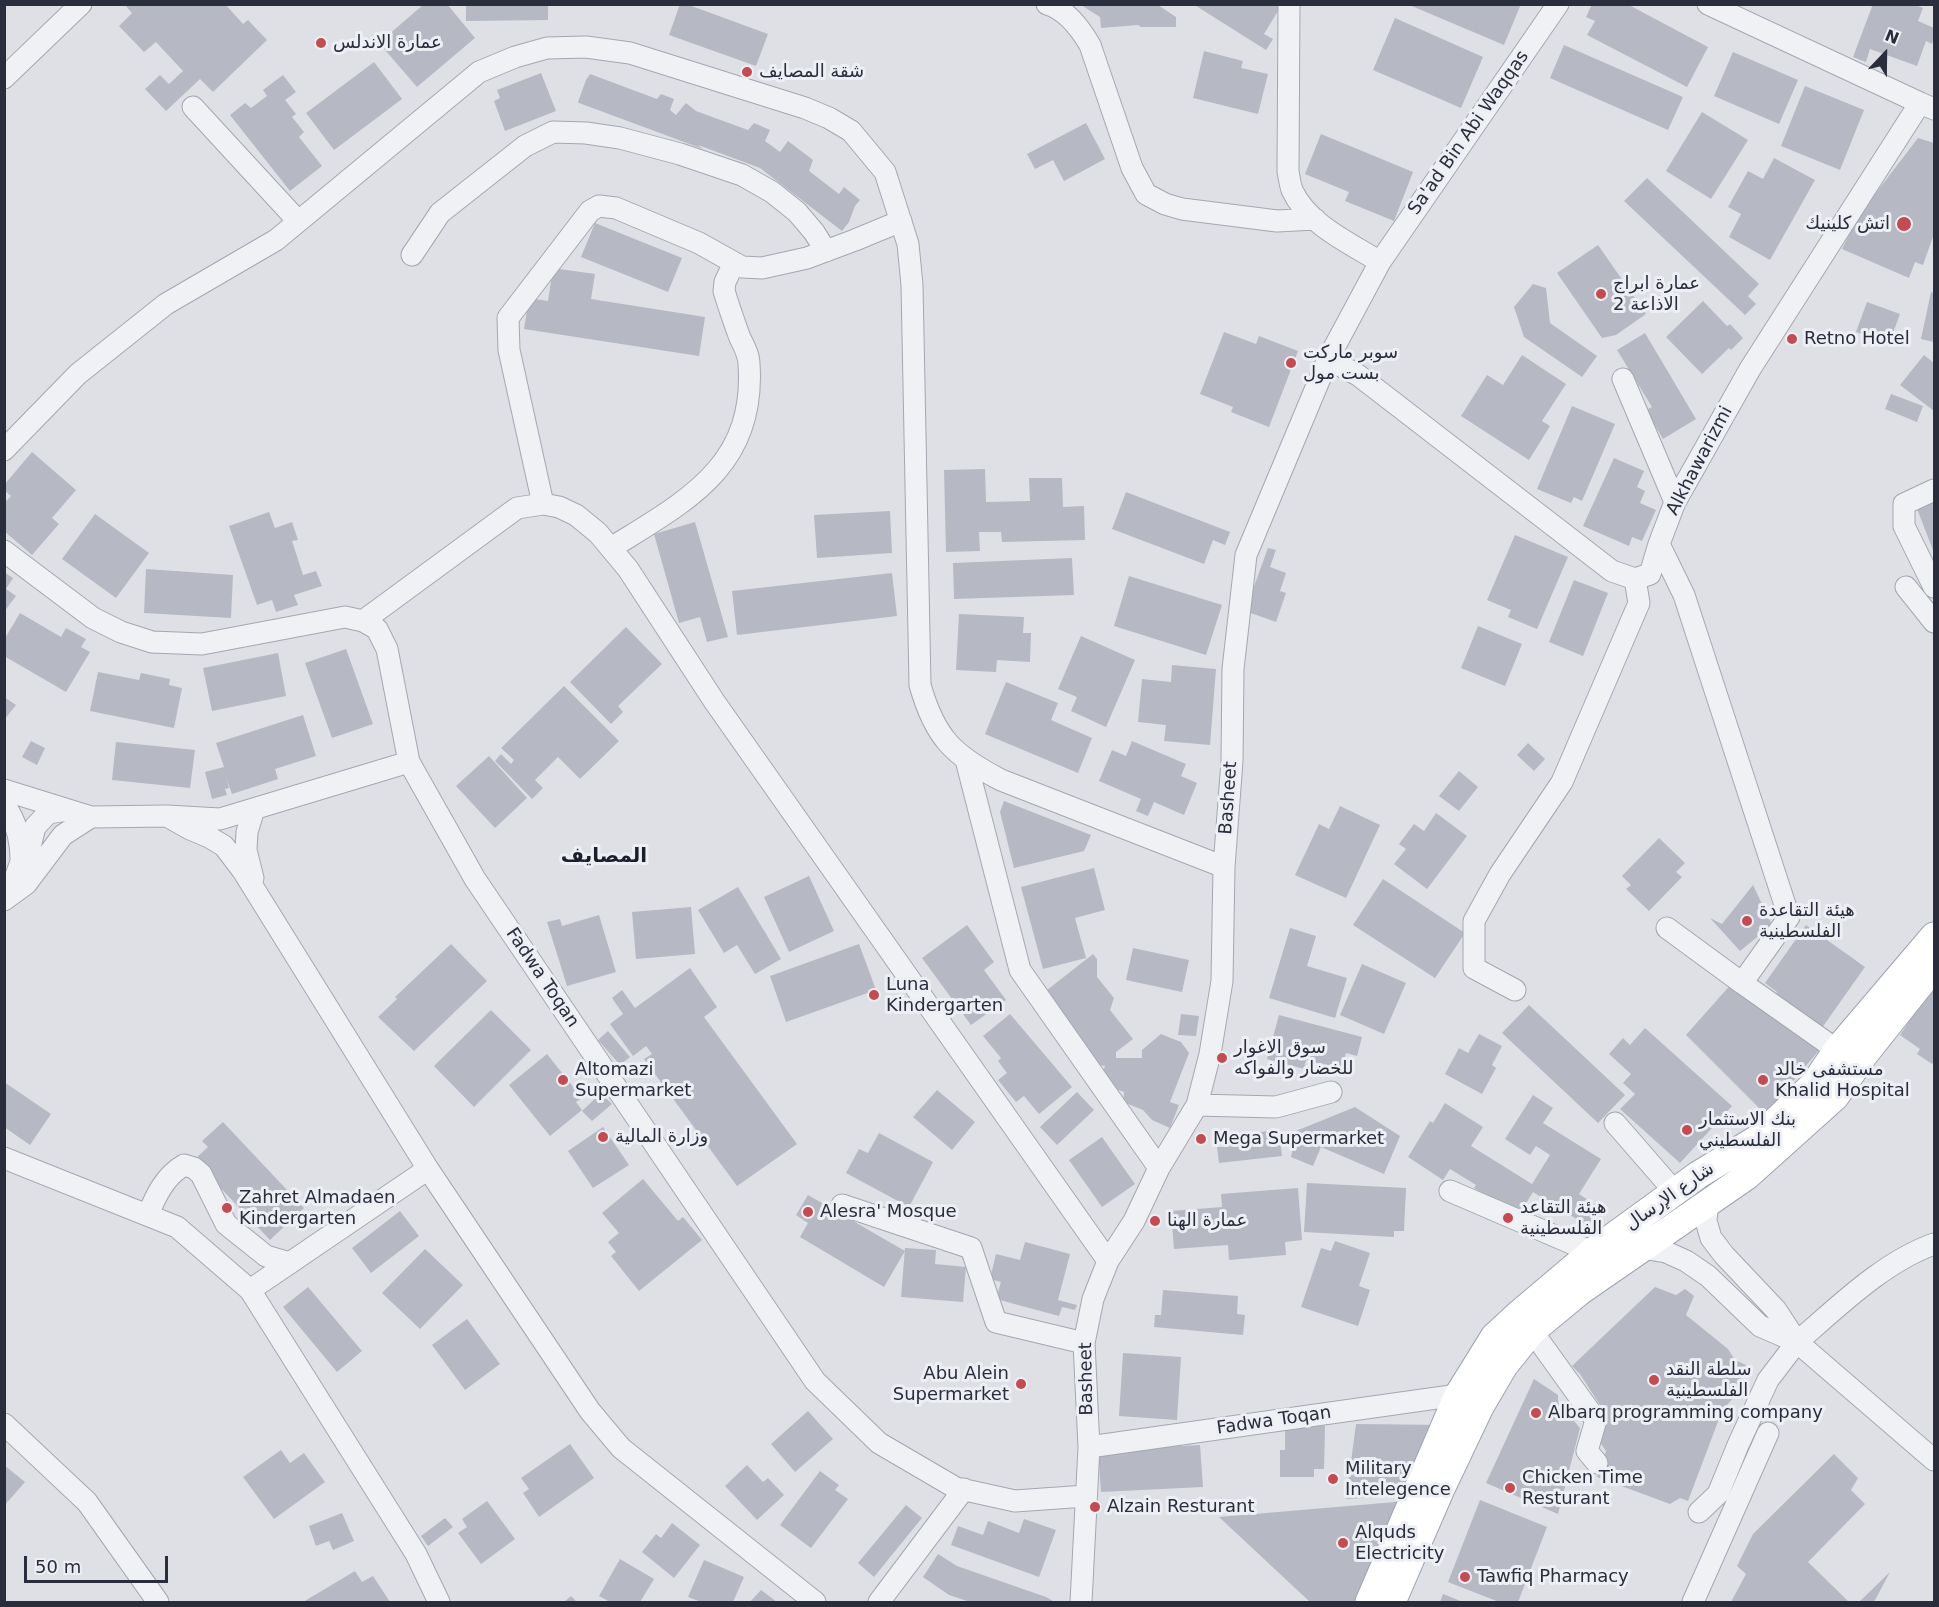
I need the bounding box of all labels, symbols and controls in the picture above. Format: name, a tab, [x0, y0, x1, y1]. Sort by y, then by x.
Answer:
north arrow	[1855, 24, 1915, 84]
text: N	[1882, 26, 1902, 48]
place label: عمارة الاندلس	[333, 32, 442, 54]
marker: عمارة الاندلس	[314, 36, 328, 50]
street label: Sa'ad Bin Abi Waqqas	[1404, 47, 1534, 219]
place label: شقة المصايف	[759, 61, 864, 83]
marker: شقة المصايف	[740, 65, 754, 79]
place label: اتش كلينيك	[1805, 213, 1890, 235]
marker: اتش كلينيك	[1895, 215, 1913, 233]
place label: عمارة ابراج الاذاعة 2	[1613, 273, 1700, 316]
marker: عمارة ابراج الاذاعة 2	[1594, 287, 1608, 301]
place label: Retno Hotel	[1804, 328, 1910, 350]
marker: Retno Hotel	[1785, 332, 1799, 346]
place label: سوبر ماركت بست مول	[1303, 342, 1398, 385]
marker: سوبر ماركت بست مول	[1284, 356, 1298, 370]
street label: Alkhawarizmi	[1662, 403, 1738, 519]
street label: Basheet	[1216, 761, 1242, 835]
district label: المصايف	[561, 845, 647, 869]
place label: هيئة التقاعدة الفلسطينية	[1759, 900, 1855, 942]
marker: هيئة التقاعدة الفلسطينية	[1740, 914, 1754, 928]
street label: Fadwa Toqan	[501, 924, 583, 1032]
place label: Luna Kindergarten	[886, 974, 1003, 1016]
marker: Luna Kindergarten	[867, 988, 881, 1002]
place label: سوق الاغوار للخضار والفواكه	[1234, 1037, 1353, 1080]
marker: سوق الاغوار للخضار والفواكه	[1215, 1051, 1229, 1065]
place label: Altomazi Supermarket	[575, 1059, 691, 1102]
place label: مستشفى خالد Khalid Hospital	[1775, 1059, 1910, 1102]
marker: Altomazi Supermarket	[556, 1073, 570, 1087]
marker: مستشفى خالد Khalid Hospital	[1756, 1073, 1770, 1087]
place label: بنك الاستثمار الفلسطيني	[1699, 1109, 1796, 1152]
marker: بنك الاستثمار الفلسطيني	[1680, 1123, 1694, 1137]
place label: وزارة المالية	[615, 1126, 708, 1148]
place label: Mega Supermarket	[1213, 1128, 1384, 1150]
marker: وزارة المالية	[596, 1130, 610, 1144]
marker: Mega Supermarket	[1194, 1132, 1208, 1146]
street label: شارع الإرسال	[1621, 1159, 1719, 1235]
place label: Zahret Almadaen Kindergarten	[239, 1187, 395, 1230]
place label: هيئة التقاعد الفلسطينية	[1520, 1197, 1606, 1240]
marker: Zahret Almadaen Kindergarten	[220, 1201, 234, 1215]
place label: Alesra' Mosque	[820, 1201, 957, 1223]
marker: Alesra' Mosque	[801, 1205, 815, 1219]
place label: عمارة الهنا	[1167, 1210, 1247, 1232]
marker: هيئة التقاعد الفلسطينية	[1501, 1211, 1515, 1225]
marker: عمارة الهنا	[1148, 1214, 1162, 1228]
street label: Basheet	[1076, 1342, 1098, 1416]
place label: سلطة النقد الفلسطينية	[1666, 1359, 1752, 1402]
place label: Abu Alein Supermarket	[893, 1363, 1009, 1406]
marker: سلطة النقد الفلسطينية	[1647, 1373, 1661, 1387]
marker: Abu Alein Supermarket	[1014, 1377, 1028, 1391]
street label: Fadwa Toqan	[1215, 1402, 1333, 1440]
place label: Albarq programming company	[1548, 1402, 1823, 1424]
marker: Albarq programming company	[1529, 1406, 1543, 1420]
place label: Military Intelegence	[1345, 1458, 1451, 1500]
place label: Chicken Time Resturant	[1522, 1467, 1643, 1510]
marker: Military Intelegence	[1326, 1472, 1340, 1486]
marker: Chicken Time Resturant	[1503, 1481, 1517, 1495]
place label: Alzain Resturant	[1107, 1496, 1254, 1518]
marker: Alzain Resturant	[1088, 1500, 1102, 1514]
place label: Alquds Electricity	[1355, 1522, 1444, 1564]
marker: Alquds Electricity	[1336, 1536, 1350, 1550]
scale bar	[27, 1544, 171, 1582]
text: 50 m	[35, 1556, 81, 1577]
place label: Tawfiq Pharmacy	[1477, 1566, 1629, 1588]
marker: Tawfiq Pharmacy	[1458, 1570, 1472, 1584]

